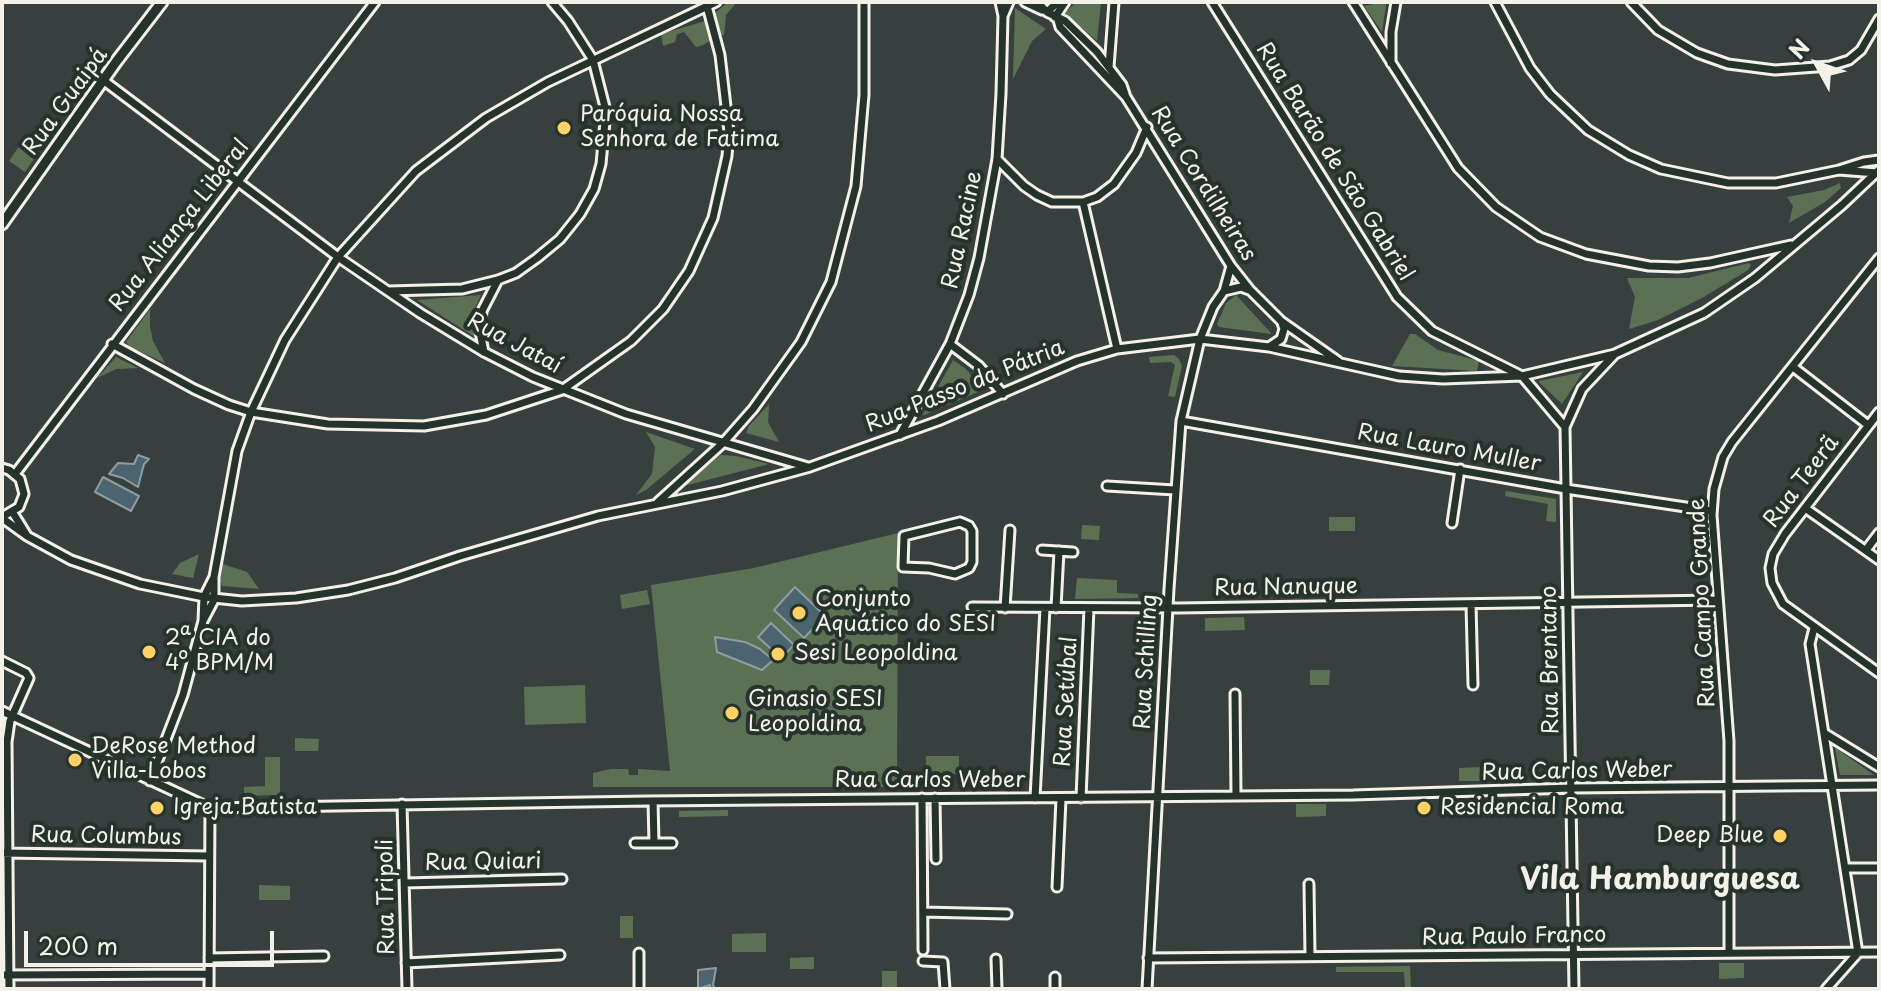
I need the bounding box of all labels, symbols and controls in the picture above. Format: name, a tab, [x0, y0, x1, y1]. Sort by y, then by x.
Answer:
north arrow	[1777, 24, 1857, 104]
text: N	[1780, 31, 1816, 66]
street label: Rua Barão de São Gabriel	[1250, 38, 1418, 286]
street label: Rua Guaipá	[18, 43, 114, 161]
place label: Paróquia Nossa Senhora de Fatima	[580, 102, 779, 154]
street label: Rua Cordilheiras	[1145, 102, 1261, 266]
marker: Paróquia Nossa Senhora de Fatima	[555, 119, 573, 137]
street label: Rua Aliança Liberal	[105, 135, 255, 317]
street label: Rua Racine	[938, 169, 988, 291]
street label: Rua Jataí	[462, 308, 566, 380]
street label: Rua Passo da Pátria	[862, 335, 1068, 439]
street label: Rua Lauro Muller	[1355, 420, 1543, 478]
street label: Rua Teerã	[1759, 431, 1845, 533]
street label: Rua Campo Grande	[1684, 498, 1722, 708]
street label: Rua Nanuque	[1214, 574, 1358, 602]
street label: Rua Brentano	[1537, 586, 1565, 734]
place label: Conjunto Aquático do SESI	[815, 587, 996, 638]
street label: Rua Schilling	[1130, 594, 1164, 730]
marker: Conjunto Aquático do SESI	[790, 604, 808, 622]
place label: 2ª CIA do 4º BPM/M	[165, 626, 274, 678]
street label: Rua Setúbal	[1050, 636, 1084, 768]
place label: Sesi Leopoldina	[794, 641, 958, 667]
marker: 2ª CIA do 4º BPM/M	[140, 643, 158, 661]
marker: Sesi Leopoldina	[769, 645, 787, 663]
place label: Ginasio SESI Leopoldina	[748, 687, 883, 738]
marker: Ginasio SESI Leopoldina	[723, 704, 741, 722]
place label: DeRose Method Villa-Lobos	[91, 734, 256, 786]
marker: DeRose Method Villa-Lobos	[66, 751, 84, 769]
street label: Rua Carlos Weber	[1481, 757, 1673, 787]
street label: Rua Carlos Weber	[834, 768, 1026, 794]
place label: Igreja Batista	[173, 795, 317, 821]
place label: Residencial Roma	[1440, 795, 1624, 821]
marker: Igreja Batista	[148, 799, 166, 817]
marker: Residencial Roma	[1415, 799, 1433, 817]
street label: Rua Columbus	[30, 822, 182, 852]
place label: Deep Blue	[1656, 823, 1764, 849]
marker: Deep Blue	[1771, 827, 1789, 845]
street label: Rua Tripoli	[373, 839, 401, 955]
street label: Rua Quiari	[424, 849, 542, 877]
district label: Vila Hamburguesa	[1520, 863, 1800, 899]
scale bar	[28, 915, 278, 965]
street label: Rua Paulo Franco	[1422, 922, 1606, 952]
text: 200 m	[38, 927, 118, 963]

